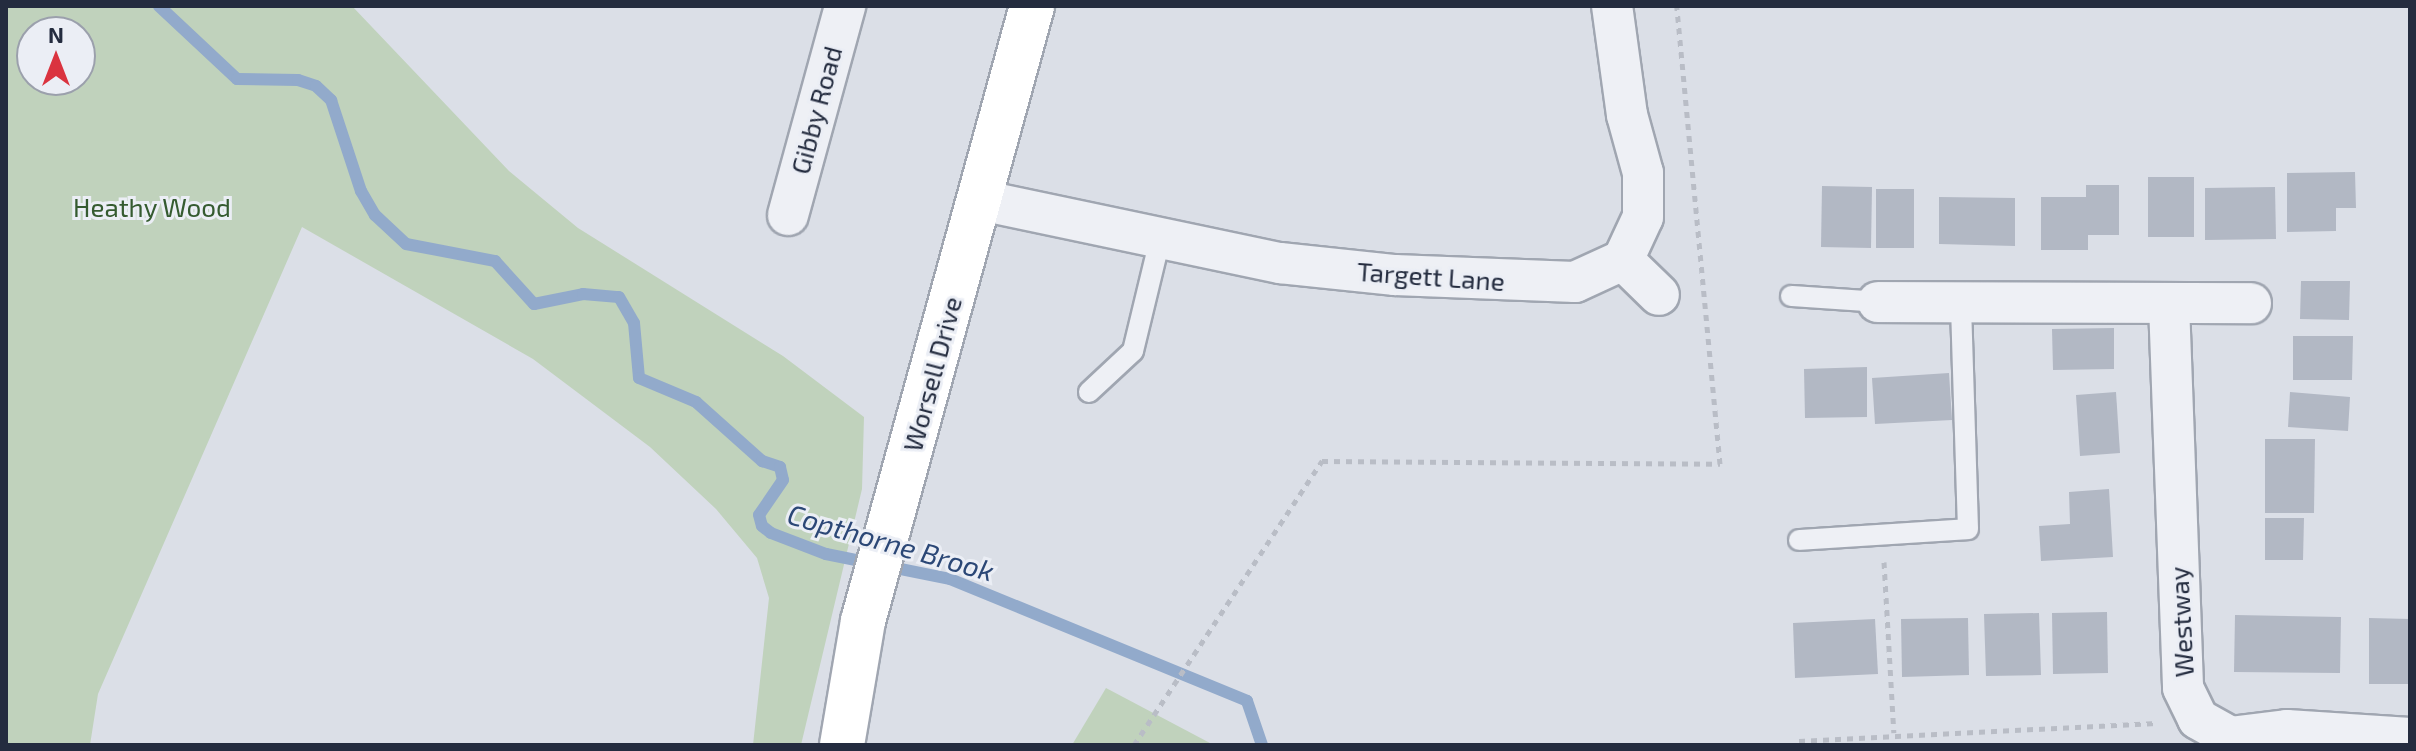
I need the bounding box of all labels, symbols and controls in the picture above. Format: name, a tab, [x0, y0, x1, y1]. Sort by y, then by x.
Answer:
north arrow	[16, 16, 96, 96]
text: N	[48, 21, 64, 47]
street label: Gibby Road	[784, 42, 848, 178]
park label: Heathy Wood	[73, 191, 231, 223]
street label: Targett Lane	[1356, 255, 1506, 297]
street label: Worsell Drive	[896, 293, 968, 455]
water label: Copthorne Brook	[784, 496, 998, 588]
street label: Westway	[2163, 566, 2199, 678]

